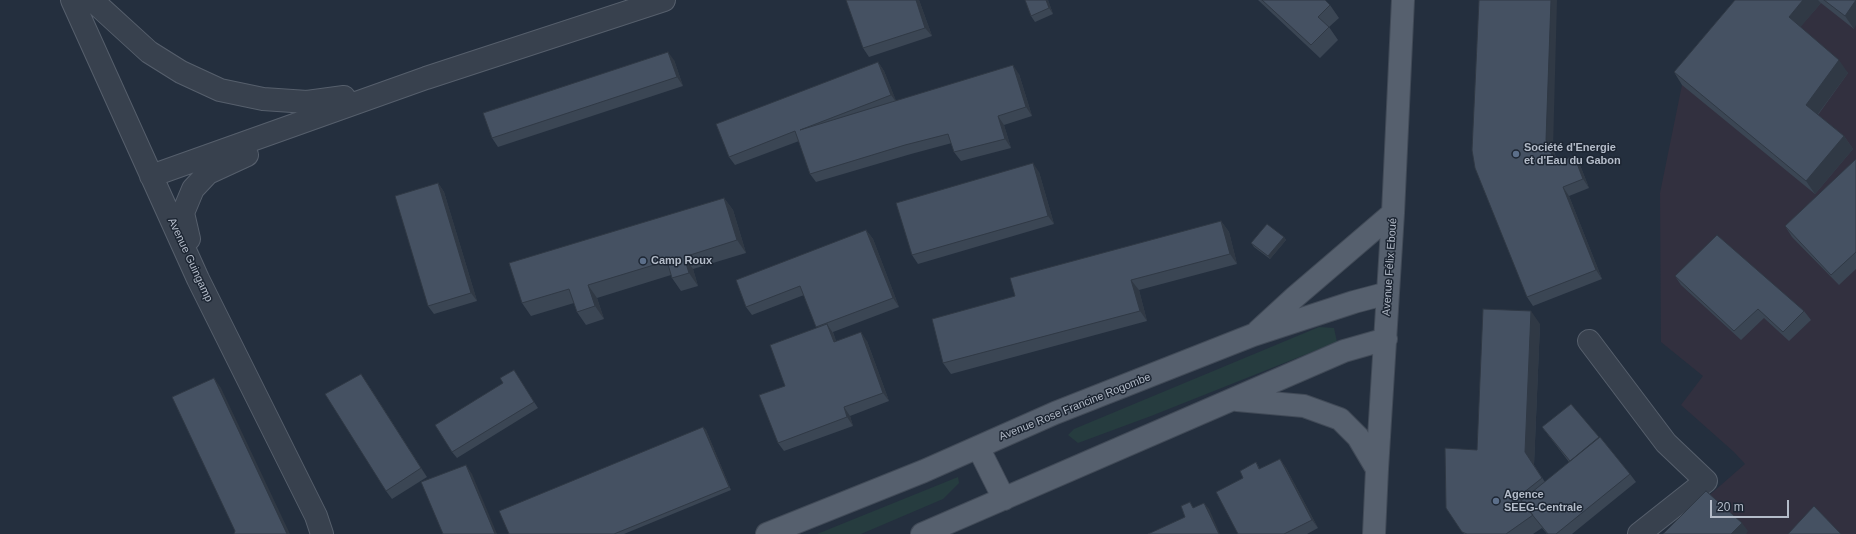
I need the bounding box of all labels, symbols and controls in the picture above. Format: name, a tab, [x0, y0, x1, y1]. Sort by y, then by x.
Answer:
place label: Société d'Energie et d'Eau du Gabon	[1524, 141, 1621, 167]
marker: Société d'Energie et d'Eau du Gabon	[1511, 149, 1521, 159]
street label: Avenue Guingamp	[165, 216, 215, 304]
street label: Avenue Félix Eboué	[1380, 218, 1400, 316]
place label: Camp Roux	[651, 254, 712, 268]
marker: Camp Roux	[638, 256, 648, 266]
street label: Avenue Rose Francine Rogombe	[997, 370, 1153, 444]
place label: Agence SEEG-Centrale	[1504, 488, 1582, 514]
scale bar	[1712, 492, 1791, 518]
marker: Agence SEEG-Centrale	[1491, 496, 1501, 506]
text: 20 m	[1717, 500, 1744, 514]

